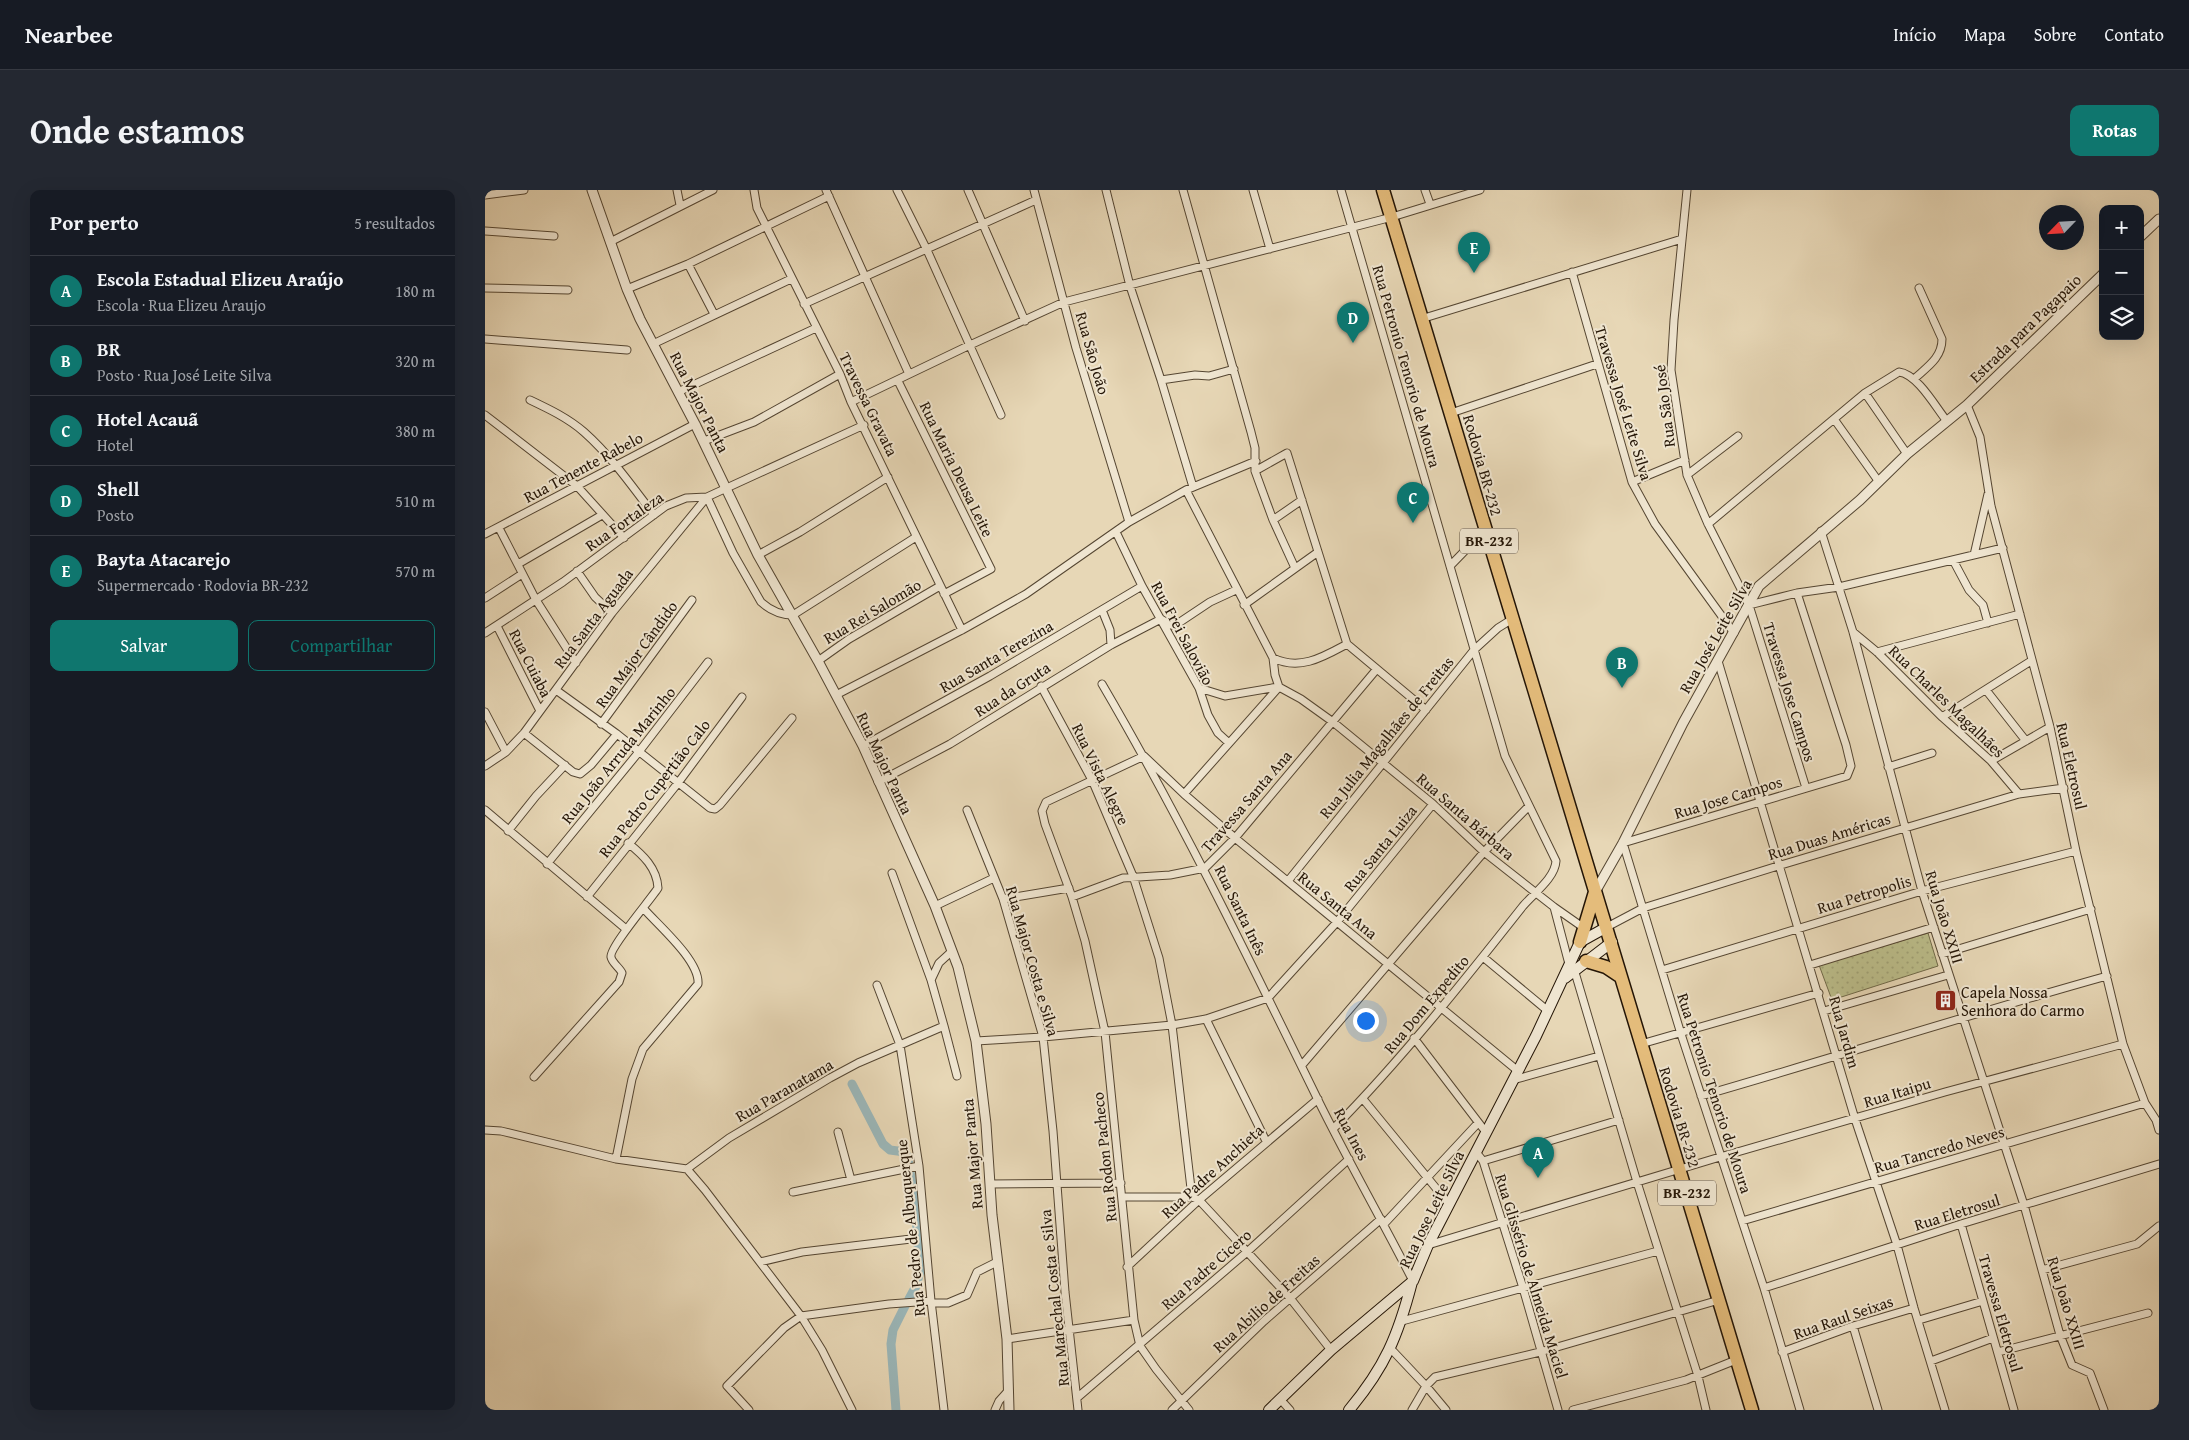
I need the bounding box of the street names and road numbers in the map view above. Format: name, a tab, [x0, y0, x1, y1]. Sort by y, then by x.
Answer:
street label: Rua Petronio Tenorio de Moura	[1367, 262, 1448, 471]
street label: Estrada para Pagapaio	[1963, 268, 2087, 388]
street label: Rua São João	[1070, 309, 1116, 397]
street label: Travessa José Leite Silva	[1589, 323, 1659, 484]
street label: Rua Major Panta	[664, 347, 736, 457]
street label: Travessa Gravata	[833, 348, 905, 461]
street label: Rua São José	[1647, 363, 1681, 449]
street label: Rua Maria Deusa Leite	[914, 397, 1000, 541]
street label: Rodovia BR-232	[1457, 412, 1509, 518]
street label: Rua Tenente Rabelo	[519, 425, 647, 509]
street label: Rua Fortaleza	[580, 485, 668, 557]
road number: BR-232	[1460, 528, 1518, 554]
street label: Rua Santa Aguada	[547, 562, 639, 673]
street label: Rua Rei Salomão	[818, 572, 926, 650]
street label: Rua José Leite Silva	[1673, 574, 1758, 697]
street label: Rua Frei Salovião	[1146, 577, 1220, 689]
street label: Rua Major Cândido	[589, 595, 683, 713]
street label: Rua Santa Terezina	[935, 613, 1058, 698]
street label: Travessa Jose Campos	[1757, 619, 1823, 765]
street label: Rua Cuiaba	[503, 624, 559, 702]
street label: Rua Charles Magalhães	[1883, 639, 2011, 763]
street label: Rua Julia Magalhães de Freitas	[1313, 651, 1459, 823]
street label: Rua da Gruta	[969, 655, 1055, 723]
street label: Rua João Arruda Marinho	[555, 681, 681, 829]
street label: Rua Major Panta	[851, 708, 919, 819]
street label: Rua Pedro Cupertião Calo	[592, 714, 716, 862]
street label: Rua Vista Alegre	[1066, 719, 1136, 829]
street label: Rua Eletrosul	[2050, 720, 2094, 812]
street label: Travessa Santa Ana	[1195, 744, 1298, 858]
street label: Rua Santa Bárbara	[1412, 767, 1521, 866]
street label: Rua Jose Campos	[1671, 769, 1785, 825]
street label: Rua Santa Luiza	[1337, 799, 1423, 897]
street label: Rua Duas Américas	[1765, 806, 1893, 866]
street label: Rua Santa Inês	[1209, 861, 1273, 959]
street label: Rua Santa Ana	[1293, 865, 1383, 945]
street label: Rua Petropolis	[1814, 868, 1914, 920]
street label: Rua João XXIII	[1919, 868, 1971, 966]
street label: Rua Major Costa e Silva	[1000, 883, 1066, 1039]
street label: Rua Dom Expedito	[1377, 949, 1475, 1059]
street label: Rua Petronio Tenorio de Moura	[1671, 990, 1759, 1197]
street label: Rua Jardim	[1823, 993, 1867, 1071]
street label: Rua Paranatama	[731, 1052, 838, 1128]
street label: Rodovia BR-232	[1653, 1064, 1707, 1170]
street label: Rua Itaipu	[1861, 1070, 1934, 1114]
street label: Rua Rodon Pacheco	[1085, 1091, 1123, 1223]
street label: Rua Major Panta	[955, 1097, 989, 1210]
street label: Rua Ines	[1328, 1103, 1376, 1165]
street label: Rua Padre Anchieta	[1155, 1118, 1269, 1224]
street label: Rua Tancredo Neves	[1871, 1119, 2007, 1179]
street label: Rua Pedro de Albuquerque	[889, 1138, 931, 1318]
street label: Rua Jose Leite Silva	[1392, 1146, 1470, 1272]
street label: Rua Glissério de Almeida Maciel	[1489, 1171, 1575, 1382]
road number: BR-232	[1658, 1180, 1716, 1206]
street label: Rua Eletrosul	[1911, 1187, 2003, 1236]
street label: Rua Marechal Costa e Silva	[1033, 1208, 1075, 1388]
street label: Rua Padre Cicero	[1155, 1223, 1257, 1315]
street label: Rua Abilio de Freitas	[1207, 1248, 1325, 1358]
street label: Travessa Eletrosul	[1973, 1251, 2029, 1375]
street label: Rua João XXIII	[2041, 1254, 2093, 1352]
street label: Rua Raul Seixas	[1790, 1289, 1896, 1345]

